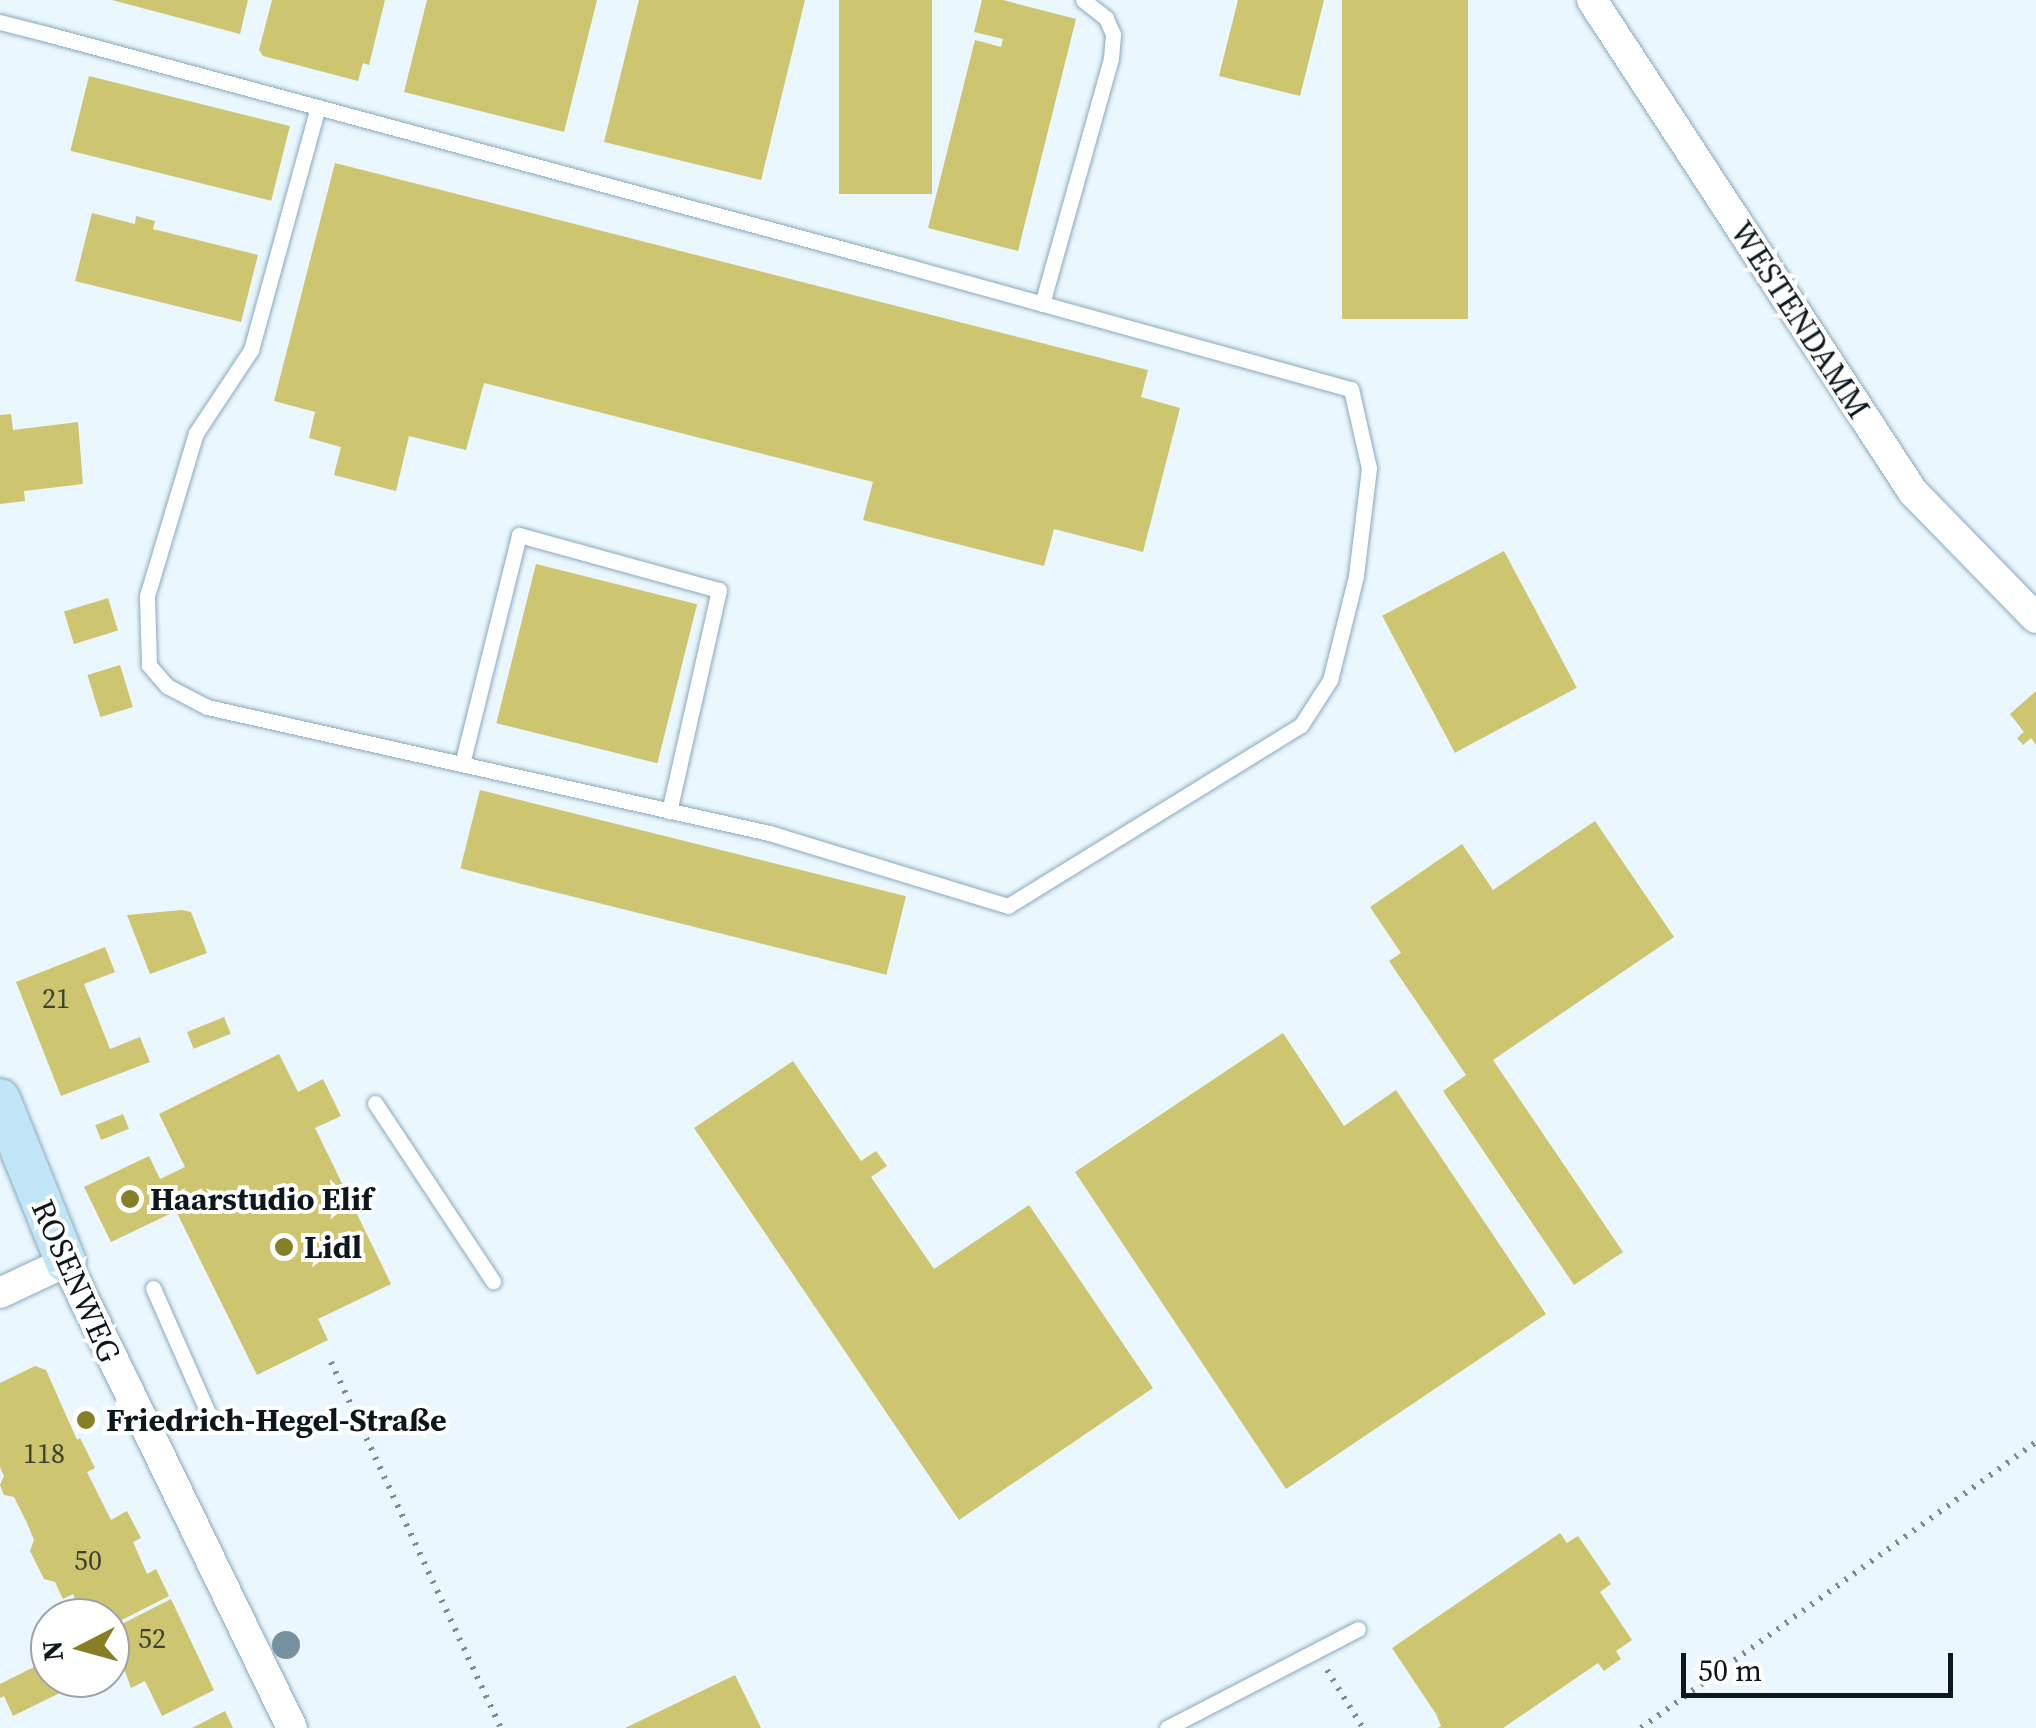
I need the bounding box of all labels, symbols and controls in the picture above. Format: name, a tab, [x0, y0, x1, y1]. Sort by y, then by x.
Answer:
street label: WESTENDAMM	[1722, 214, 1878, 426]
house number: 21	[42, 981, 70, 1015]
place label: Haarstudio Elif	[150, 1180, 373, 1218]
marker: Haarstudio Elif	[119, 1188, 141, 1210]
street label: ROSENWEG	[23, 1194, 129, 1368]
place label: Lidl	[304, 1228, 362, 1266]
marker: Lidl	[273, 1236, 295, 1258]
place label: Friedrich-Hegel-Straße	[106, 1401, 447, 1439]
marker: Friedrich-Hegel-Straße	[75, 1409, 97, 1431]
house number: 118	[23, 1436, 65, 1470]
house number: 50	[74, 1543, 102, 1577]
north arrow	[30, 1598, 130, 1698]
house number: 52	[138, 1621, 166, 1655]
scale bar	[1686, 1633, 1958, 1695]
text: N	[32, 1639, 72, 1663]
text: 50 m	[1698, 1650, 1762, 1691]

